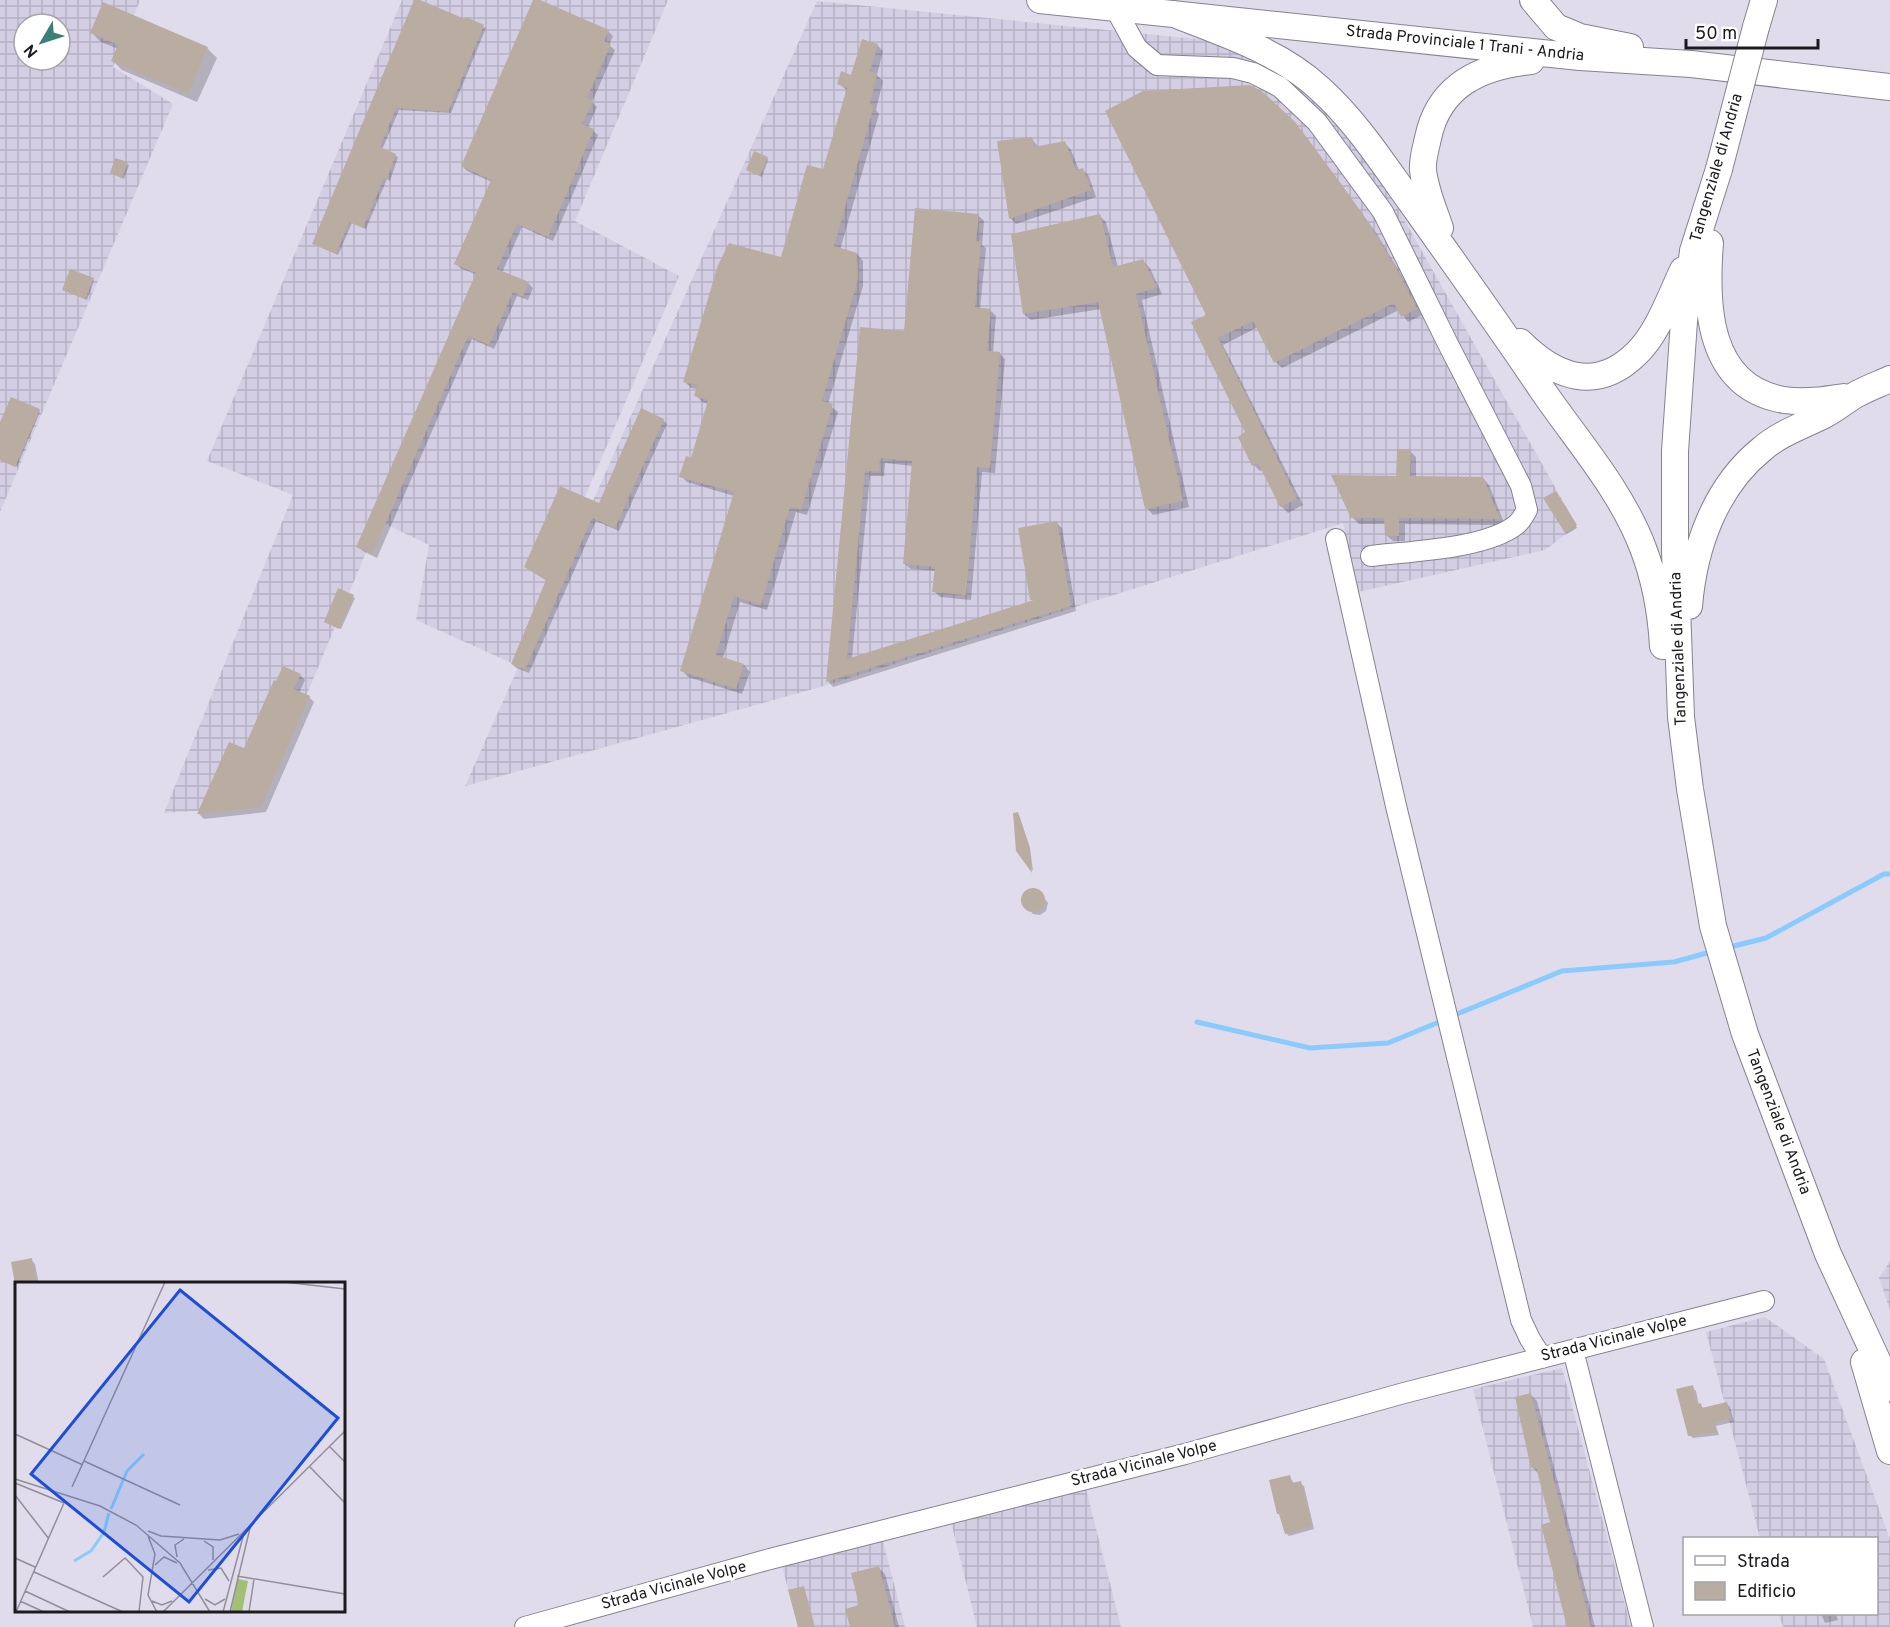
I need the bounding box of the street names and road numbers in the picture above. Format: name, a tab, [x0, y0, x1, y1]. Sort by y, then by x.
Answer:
street label: Strada Provinciale 1 Trani - Andria	[1345, 22, 1585, 66]
street label: Tangenziale di Andria	[1686, 91, 1748, 245]
street label: Tangenziale di Andria	[1666, 572, 1692, 726]
street label: Tangenziale di Andria	[1741, 1047, 1815, 1197]
street label: Strada Vicinale Volpe	[1539, 1311, 1689, 1367]
street label: Strada Vicinale Volpe	[1069, 1436, 1219, 1492]
street label: Strada Vicinale Volpe	[599, 1557, 749, 1615]

